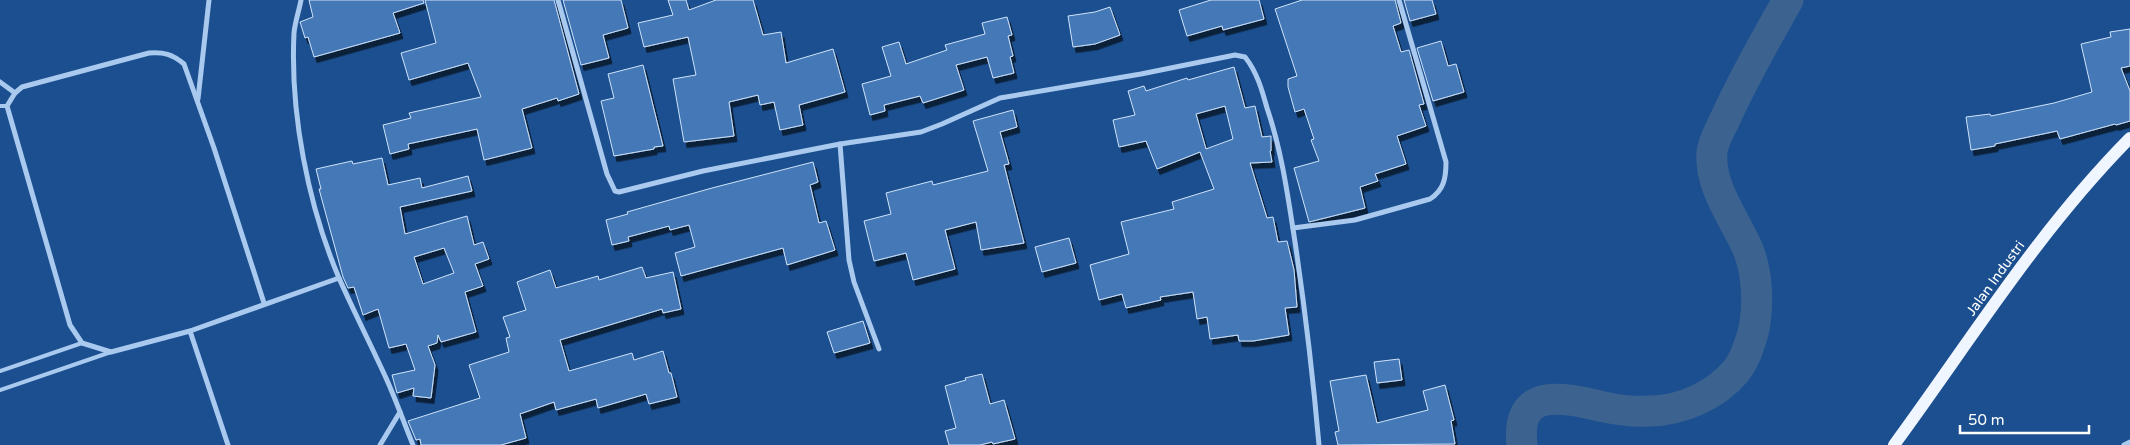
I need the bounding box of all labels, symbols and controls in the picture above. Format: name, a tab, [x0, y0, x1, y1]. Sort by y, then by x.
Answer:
street label: Jalan Industri	[1963, 237, 2028, 319]
scale bar	[1960, 402, 2089, 434]
text: 50 m	[1968, 411, 2005, 429]

